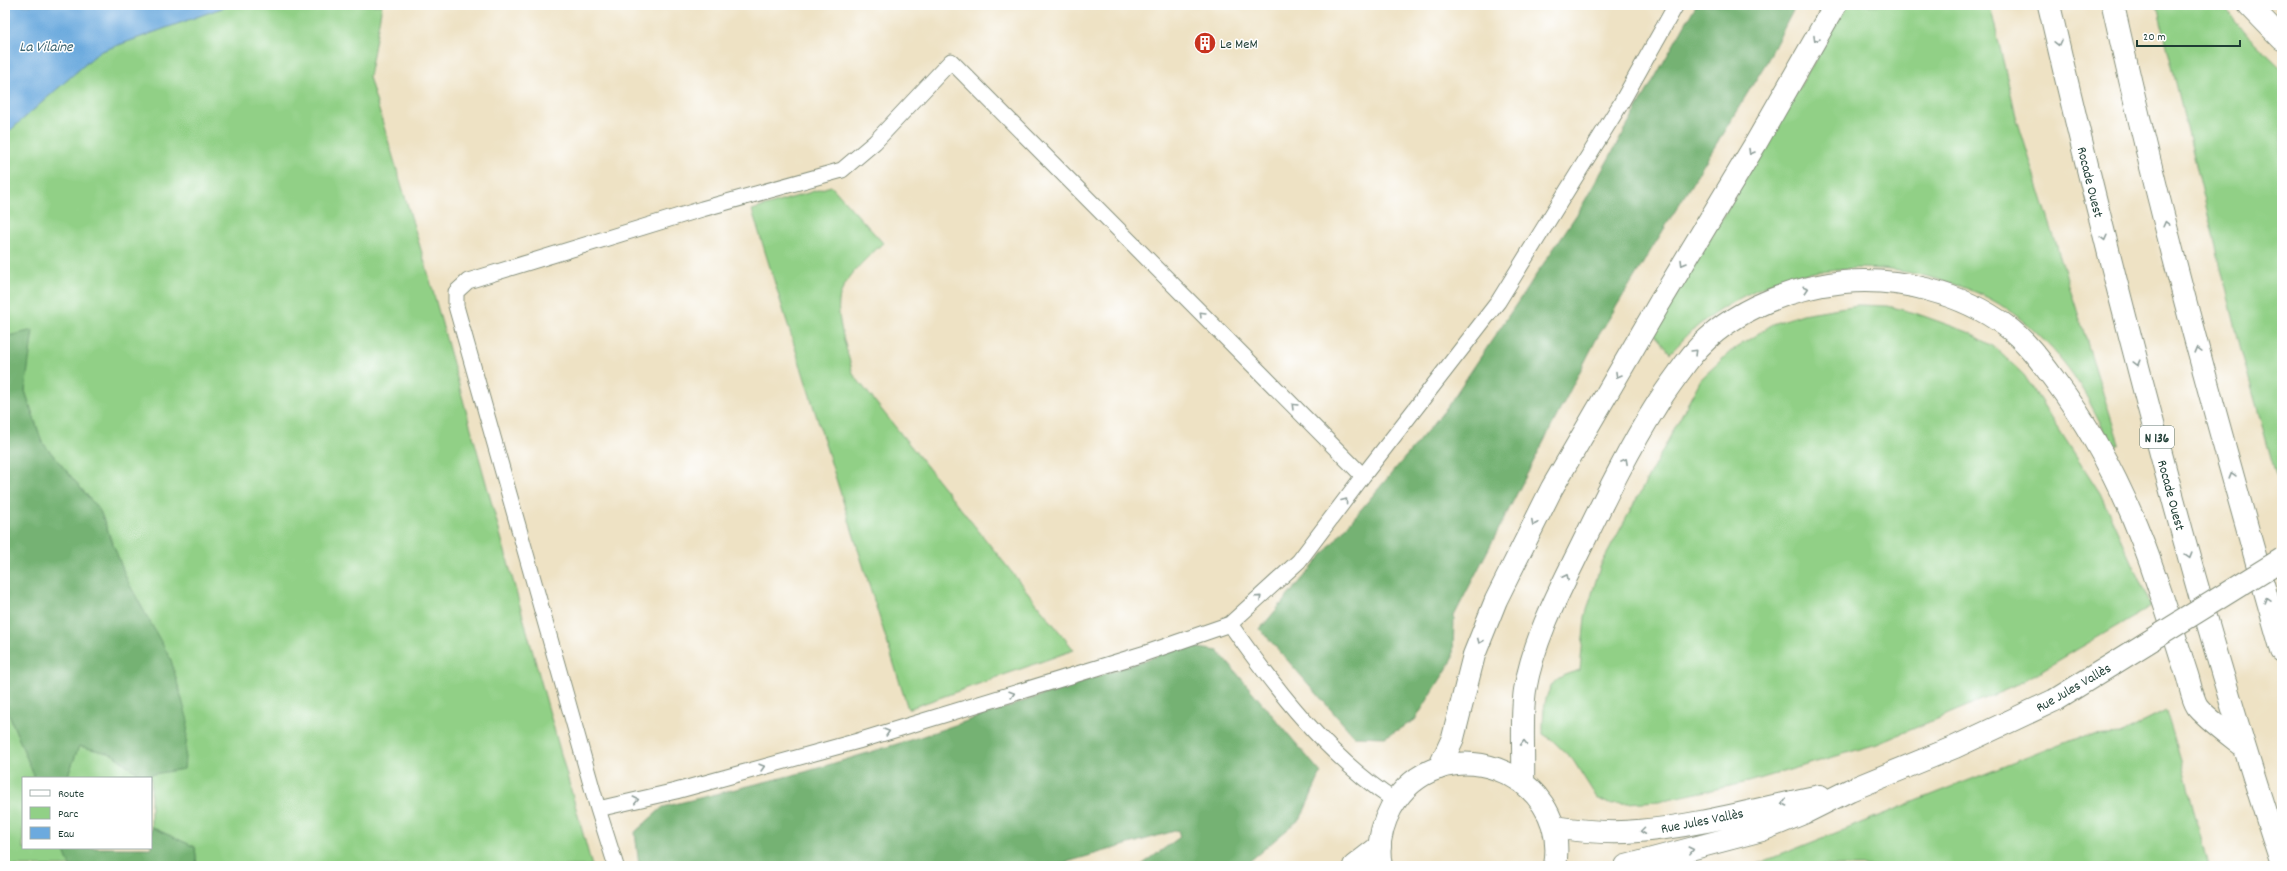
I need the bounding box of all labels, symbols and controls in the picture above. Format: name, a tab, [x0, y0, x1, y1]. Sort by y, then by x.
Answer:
scale bar	[2137, 22, 2240, 48]
text: 20 m	[2143, 29, 2166, 46]
building icon: Le MeM	[1192, 30, 1218, 56]
place label: Le MeM	[1220, 35, 1258, 55]
one-way arrow	[1813, 35, 1820, 42]
water label: La Vilaine	[19, 37, 74, 59]
one-way arrow	[2053, 40, 2061, 46]
street label: Rocade Ouest	[2071, 145, 2108, 220]
one-way arrow	[1748, 148, 1756, 155]
one-way arrow	[2162, 220, 2170, 227]
one-way arrow	[2100, 234, 2108, 241]
one-way arrow	[1681, 259, 1688, 266]
one-way arrow	[1802, 285, 1809, 294]
one-way arrow	[1199, 311, 1207, 318]
one-way arrow	[2194, 346, 2203, 353]
one-way arrow	[1690, 349, 1698, 357]
one-way arrow	[2132, 360, 2141, 367]
one-way arrow	[1615, 371, 1622, 378]
one-way arrow	[1291, 403, 1299, 411]
road number: N 136	[2140, 426, 2174, 448]
one-way arrow	[1620, 458, 1628, 466]
street label: Rocade Ouest	[2151, 458, 2189, 533]
one-way arrow	[2228, 472, 2237, 479]
one-way arrow	[1340, 498, 1347, 505]
one-way arrow	[1532, 519, 1539, 527]
one-way arrow	[2184, 553, 2193, 560]
one-way arrow	[1561, 574, 1569, 582]
one-way arrow	[1254, 595, 1262, 602]
one-way arrow	[2263, 597, 2272, 604]
one-way arrow	[1476, 638, 1484, 645]
street label: Rue Jules Vallès	[2033, 659, 2115, 718]
one-way arrow	[1008, 690, 1015, 699]
one-way arrow	[884, 728, 891, 737]
one-way arrow	[1520, 740, 1529, 746]
one-way arrow	[758, 763, 765, 772]
legend	[22, 777, 152, 849]
text: Route	[58, 786, 84, 803]
one-way arrow	[633, 796, 640, 805]
one-way arrow	[1781, 799, 1787, 807]
street label: Rue Jules Vallès	[1659, 804, 1746, 840]
text: Parc	[58, 806, 79, 823]
text: Eau	[58, 826, 74, 843]
one-way arrow	[1640, 826, 1646, 835]
one-way arrow	[1688, 846, 1694, 854]

